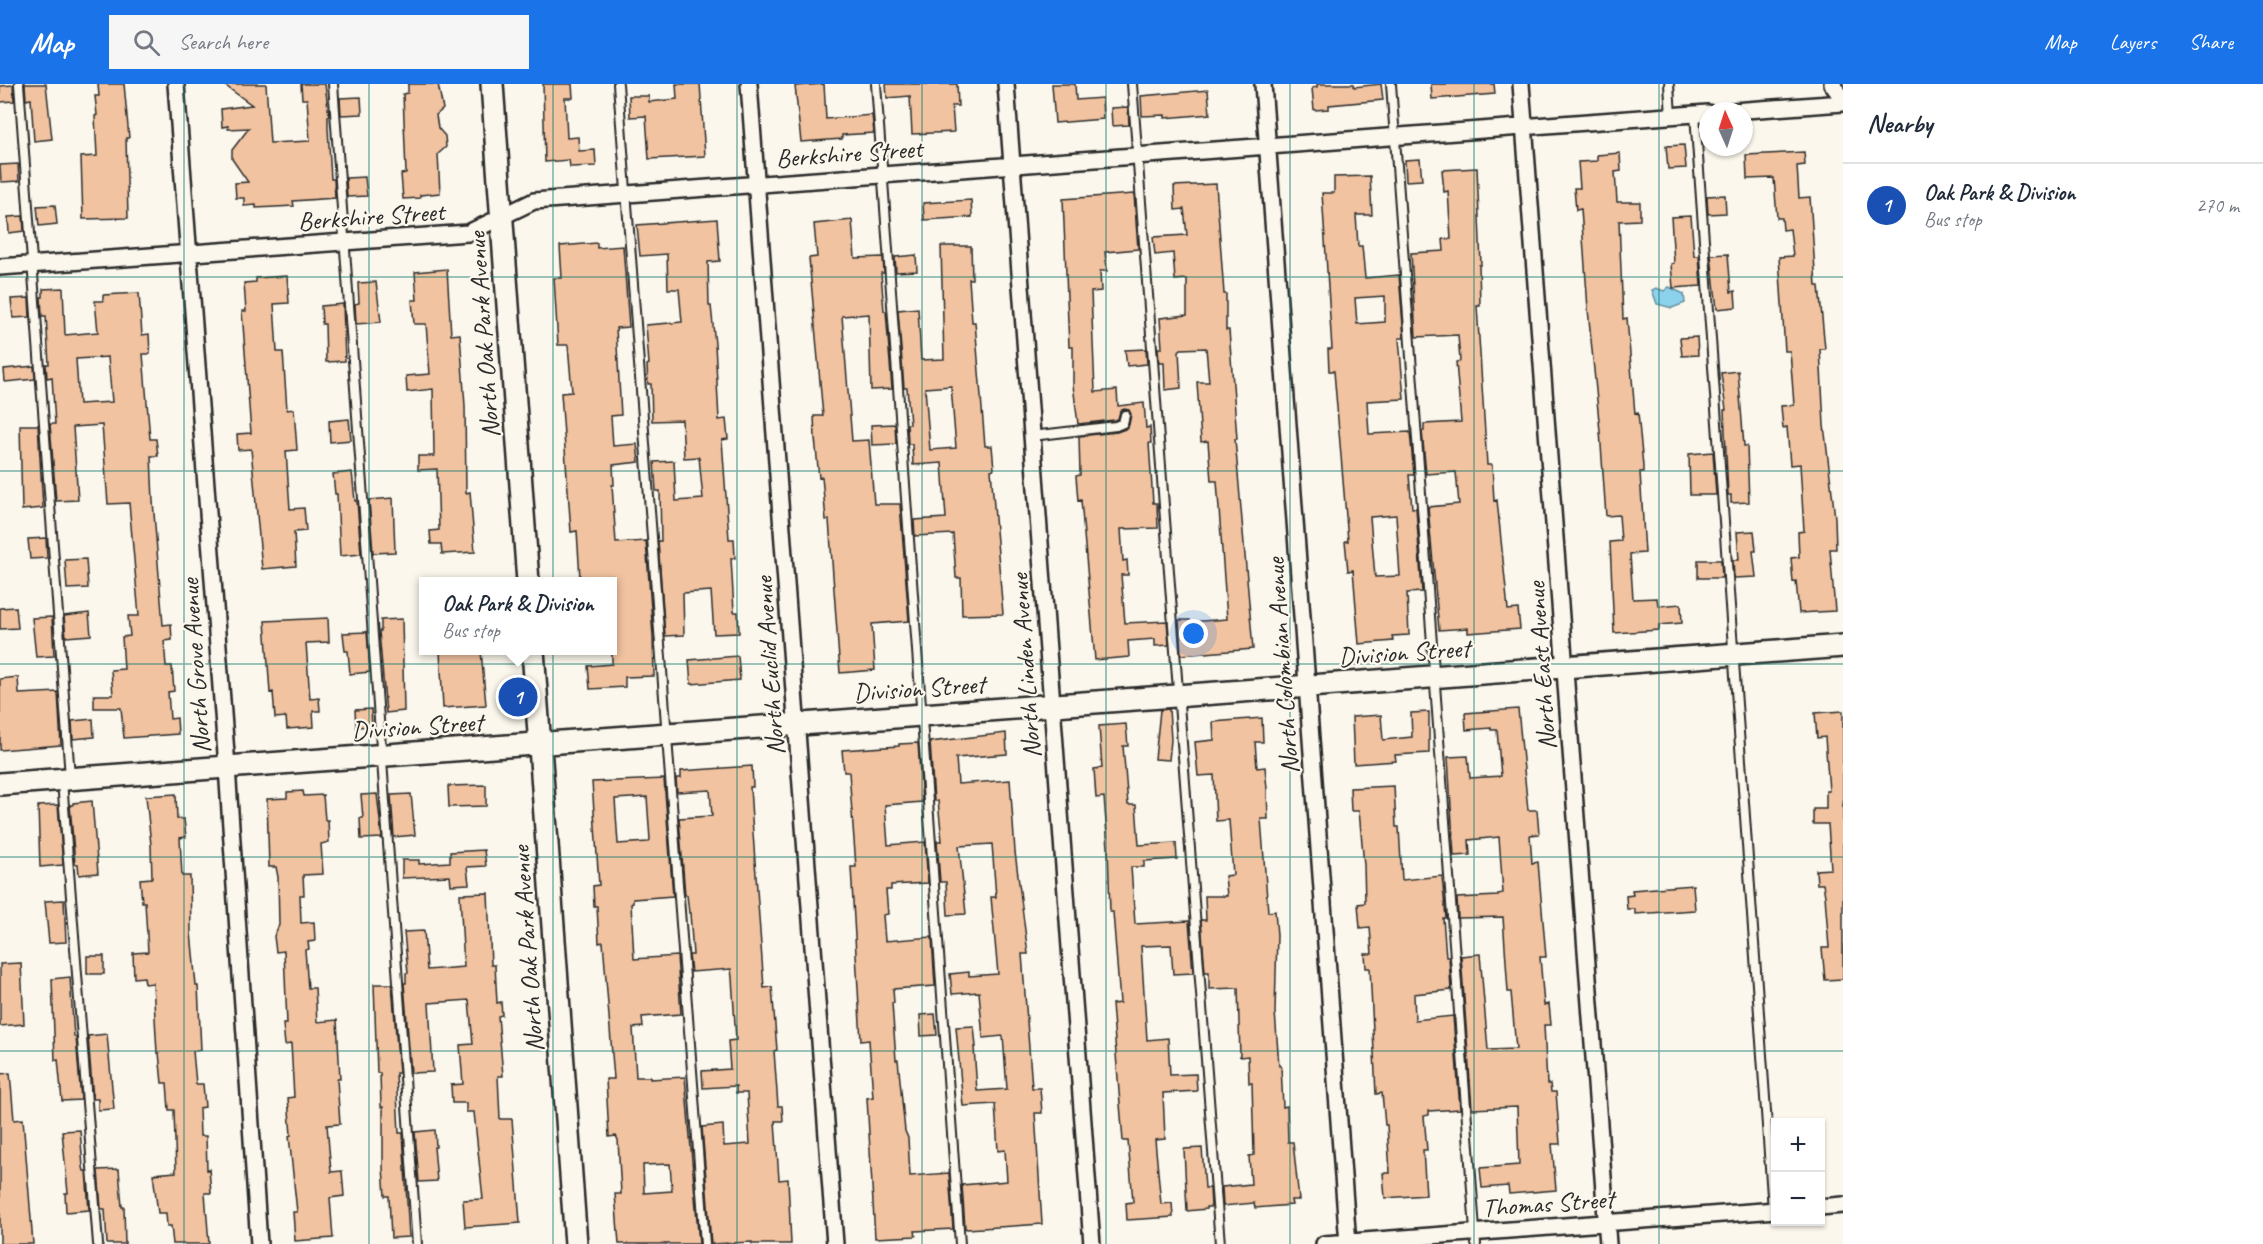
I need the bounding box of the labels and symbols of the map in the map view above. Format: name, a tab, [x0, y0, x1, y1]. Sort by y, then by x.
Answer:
north arrow	[1699, 102, 1753, 156]
street label: Berkshire Street	[775, 132, 926, 175]
street label: Berkshire Street	[297, 195, 448, 238]
street label: North Oak Park Avenue	[460, 229, 507, 439]
street label: North Colombian Avenue	[1258, 555, 1307, 775]
street label: North Linden Avenue	[1002, 571, 1048, 759]
street label: North Euclid Avenue	[747, 574, 792, 756]
street label: North Grove Avenue	[173, 576, 218, 755]
street label: North East Avenue	[1519, 579, 1564, 751]
your location	[1179, 619, 1208, 648]
street label: Division Street	[1337, 631, 1474, 674]
street label: Division Street	[852, 667, 989, 710]
pin: 1	[498, 674, 538, 720]
street label: Division Street	[350, 705, 487, 748]
street label: North Oak Park Avenue	[504, 843, 551, 1053]
street label: Thomas Street	[1481, 1182, 1618, 1225]

